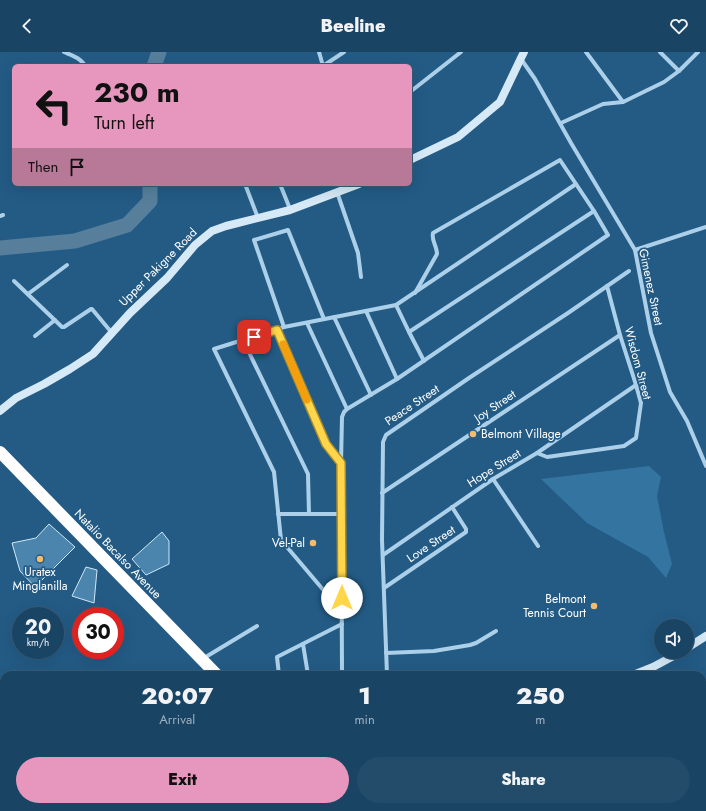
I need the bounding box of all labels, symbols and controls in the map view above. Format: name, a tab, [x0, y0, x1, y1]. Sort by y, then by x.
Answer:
text: Beeline	[320, 13, 386, 39]
icon: back	[16, 15, 38, 37]
icon: heart	[668, 15, 690, 37]
text: 230 m	[94, 72, 180, 113]
icon: left	[28, 80, 80, 132]
text: Turn left	[94, 110, 154, 136]
text: Then	[28, 156, 58, 178]
icon: arrive	[66, 156, 88, 178]
street label: Upper Pakigne Road	[115, 224, 201, 310]
street label: Gimenez Street	[634, 247, 668, 327]
pin	[237, 320, 271, 354]
street label: Wisdom Street	[620, 325, 656, 402]
icon: arrive	[243, 326, 265, 348]
street label: Peace Street	[381, 380, 443, 430]
street label: Joy Street	[469, 385, 520, 428]
place label: Belmont Village	[481, 425, 561, 443]
marker: Belmont Village	[468, 429, 478, 439]
street label: Hope Street	[464, 444, 524, 492]
street label: Natalio Bacalso Avenue	[70, 505, 166, 603]
street label: Love Street	[403, 521, 459, 567]
place label: Vel-Pal	[272, 534, 305, 552]
marker: Vel-Pal	[308, 538, 318, 548]
marker: Uratex Minglanilla	[35, 554, 45, 564]
place label: Uratex Minglanilla	[12, 563, 68, 595]
position arrow	[321, 577, 363, 619]
place label: Belmont Tennis Court	[523, 590, 586, 622]
marker: Belmont Tennis Court	[589, 601, 599, 611]
speed limit sign: 30	[72, 607, 124, 659]
text: 20	[25, 613, 51, 642]
map controls	[654, 619, 694, 659]
button: sound	[654, 619, 694, 659]
text: km/h	[27, 635, 49, 650]
text: 20:07	[141, 678, 213, 713]
text: 1	[358, 678, 371, 713]
text: 250	[516, 678, 565, 713]
text: Arrival	[159, 710, 195, 729]
text: min	[354, 710, 375, 729]
text: m	[535, 710, 545, 729]
button: Exit	[16, 757, 349, 803]
button: Share	[357, 757, 690, 803]

